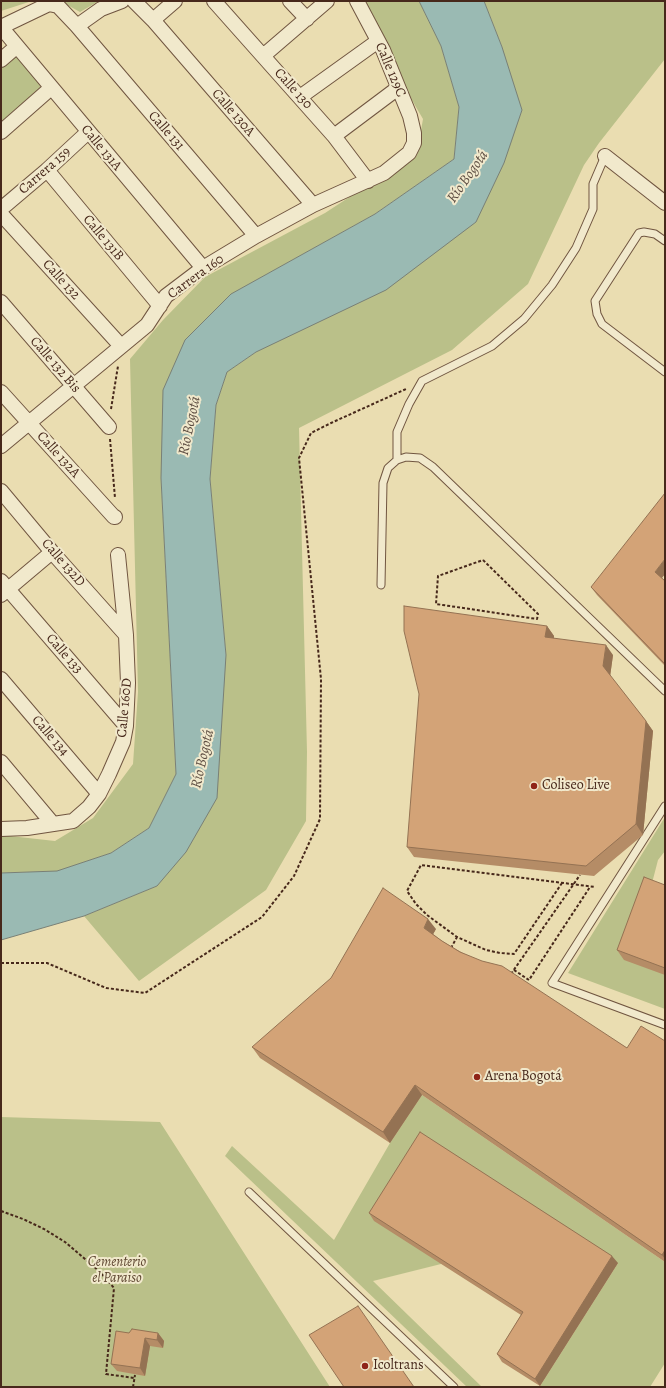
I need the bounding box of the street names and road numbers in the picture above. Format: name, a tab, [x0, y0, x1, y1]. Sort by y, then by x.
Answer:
street label: Calle 129C	[371, 40, 409, 100]
street label: Calle 130	[270, 65, 316, 113]
street label: Calle 130A	[208, 86, 258, 140]
street label: Calle 131	[144, 108, 188, 154]
street label: Calle 131A	[77, 122, 125, 174]
street label: Carrera 159	[15, 144, 75, 198]
street label: Calle 131B	[79, 212, 127, 264]
street label: Carrera 160	[165, 251, 227, 303]
street label: Calle 132	[39, 256, 83, 304]
street label: Calle 132 Bis	[26, 333, 84, 397]
street label: Calle 132A	[33, 428, 83, 482]
street label: Calle 132D	[38, 536, 88, 590]
street label: Calle 133	[42, 631, 86, 677]
street label: Calle 160D	[114, 678, 136, 738]
street label: Calle 134	[28, 712, 72, 760]

